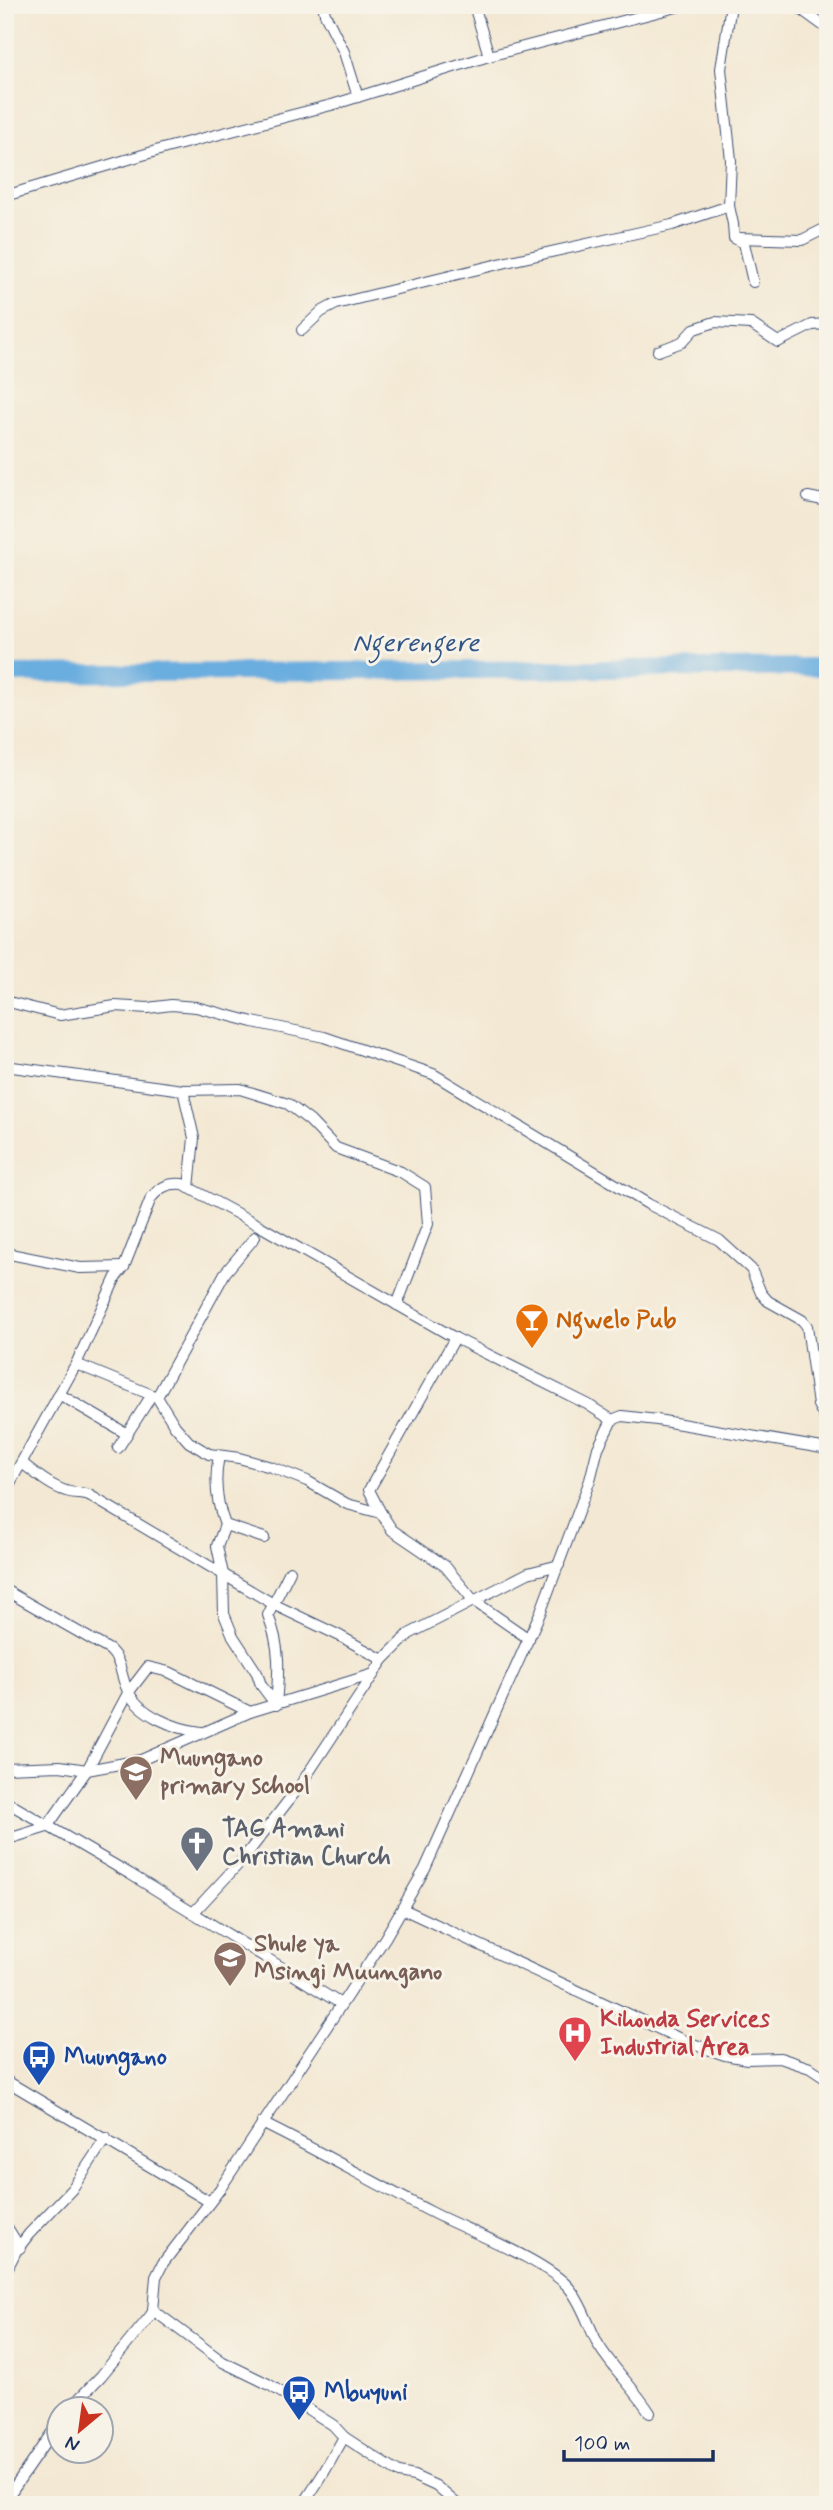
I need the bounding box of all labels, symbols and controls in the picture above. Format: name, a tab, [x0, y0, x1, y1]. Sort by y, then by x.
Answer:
water label: Ngerengere	[353, 627, 481, 664]
bar icon: Ngwelo Pub	[513, 1301, 551, 1350]
place label: Ngwelo Pub	[556, 1305, 677, 1339]
place label: Muungano primary school	[160, 1743, 310, 1802]
school or university icon: Muungano primary school	[117, 1753, 155, 1802]
place label: TAG Amani Christian Church	[222, 1814, 391, 1873]
church icon: TAG Amani Christian Church	[178, 1824, 216, 1873]
place label: Shule ya Msingi Muungano	[254, 1929, 442, 1989]
school or university icon: Shule ya Msingi Muungano	[211, 1939, 249, 1988]
place label: Kihonda Services Industrial Area	[600, 2004, 770, 2063]
hospital icon: Kihonda Services Industrial Area	[556, 2014, 594, 2063]
bus stop icon: Muungano	[20, 2038, 58, 2087]
place label: Muungano	[64, 2042, 167, 2076]
bus stop icon: Mbuyuni	[280, 2373, 318, 2422]
place label: Mbuyuni	[324, 2377, 408, 2408]
north arrow	[46, 2394, 116, 2464]
scale bar	[564, 2419, 712, 2463]
text: N	[61, 2430, 84, 2458]
text: 100 m	[574, 2430, 630, 2458]

